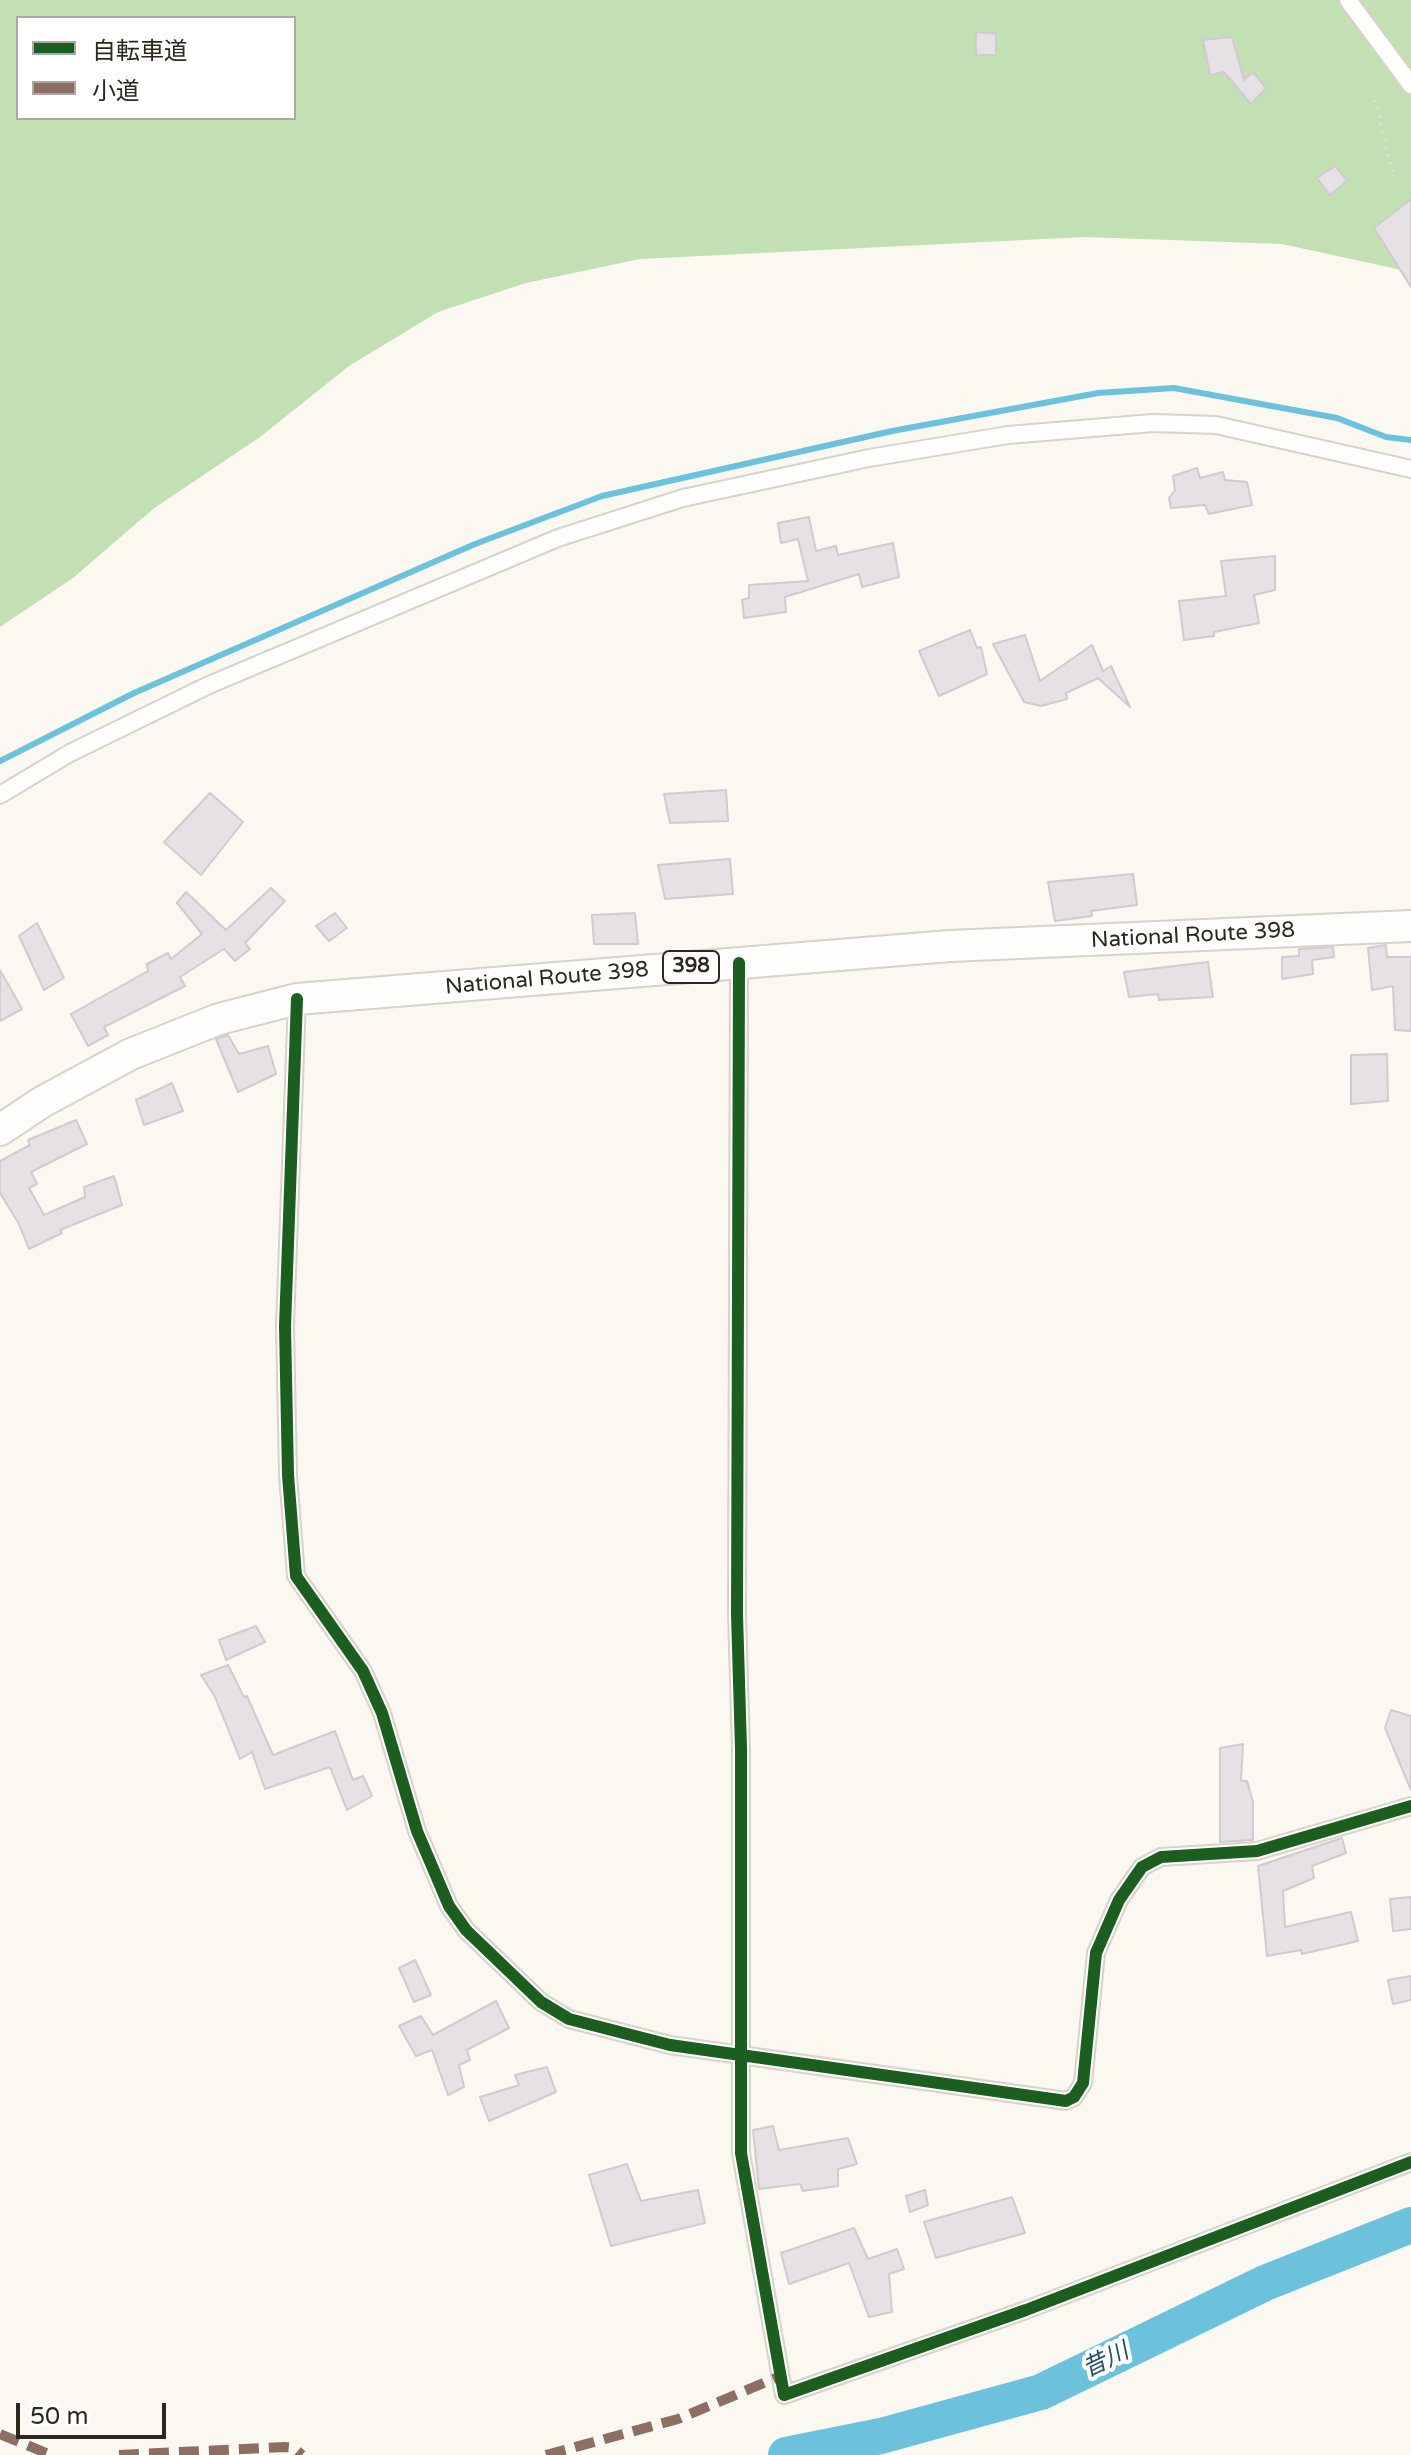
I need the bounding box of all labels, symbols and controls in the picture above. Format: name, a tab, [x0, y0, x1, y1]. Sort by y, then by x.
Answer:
legend	[16, 16, 296, 120]
text: 自転車道	[92, 37, 188, 66]
text: 小道	[92, 77, 140, 106]
street label: National Route 398	[1090, 917, 1296, 955]
road number: 398	[663, 951, 719, 983]
street label: National Route 398	[444, 957, 650, 1001]
water label: 昔川	[1078, 2338, 1134, 2384]
scale bar	[20, 2387, 170, 2437]
text: 50 m	[30, 2402, 88, 2431]

